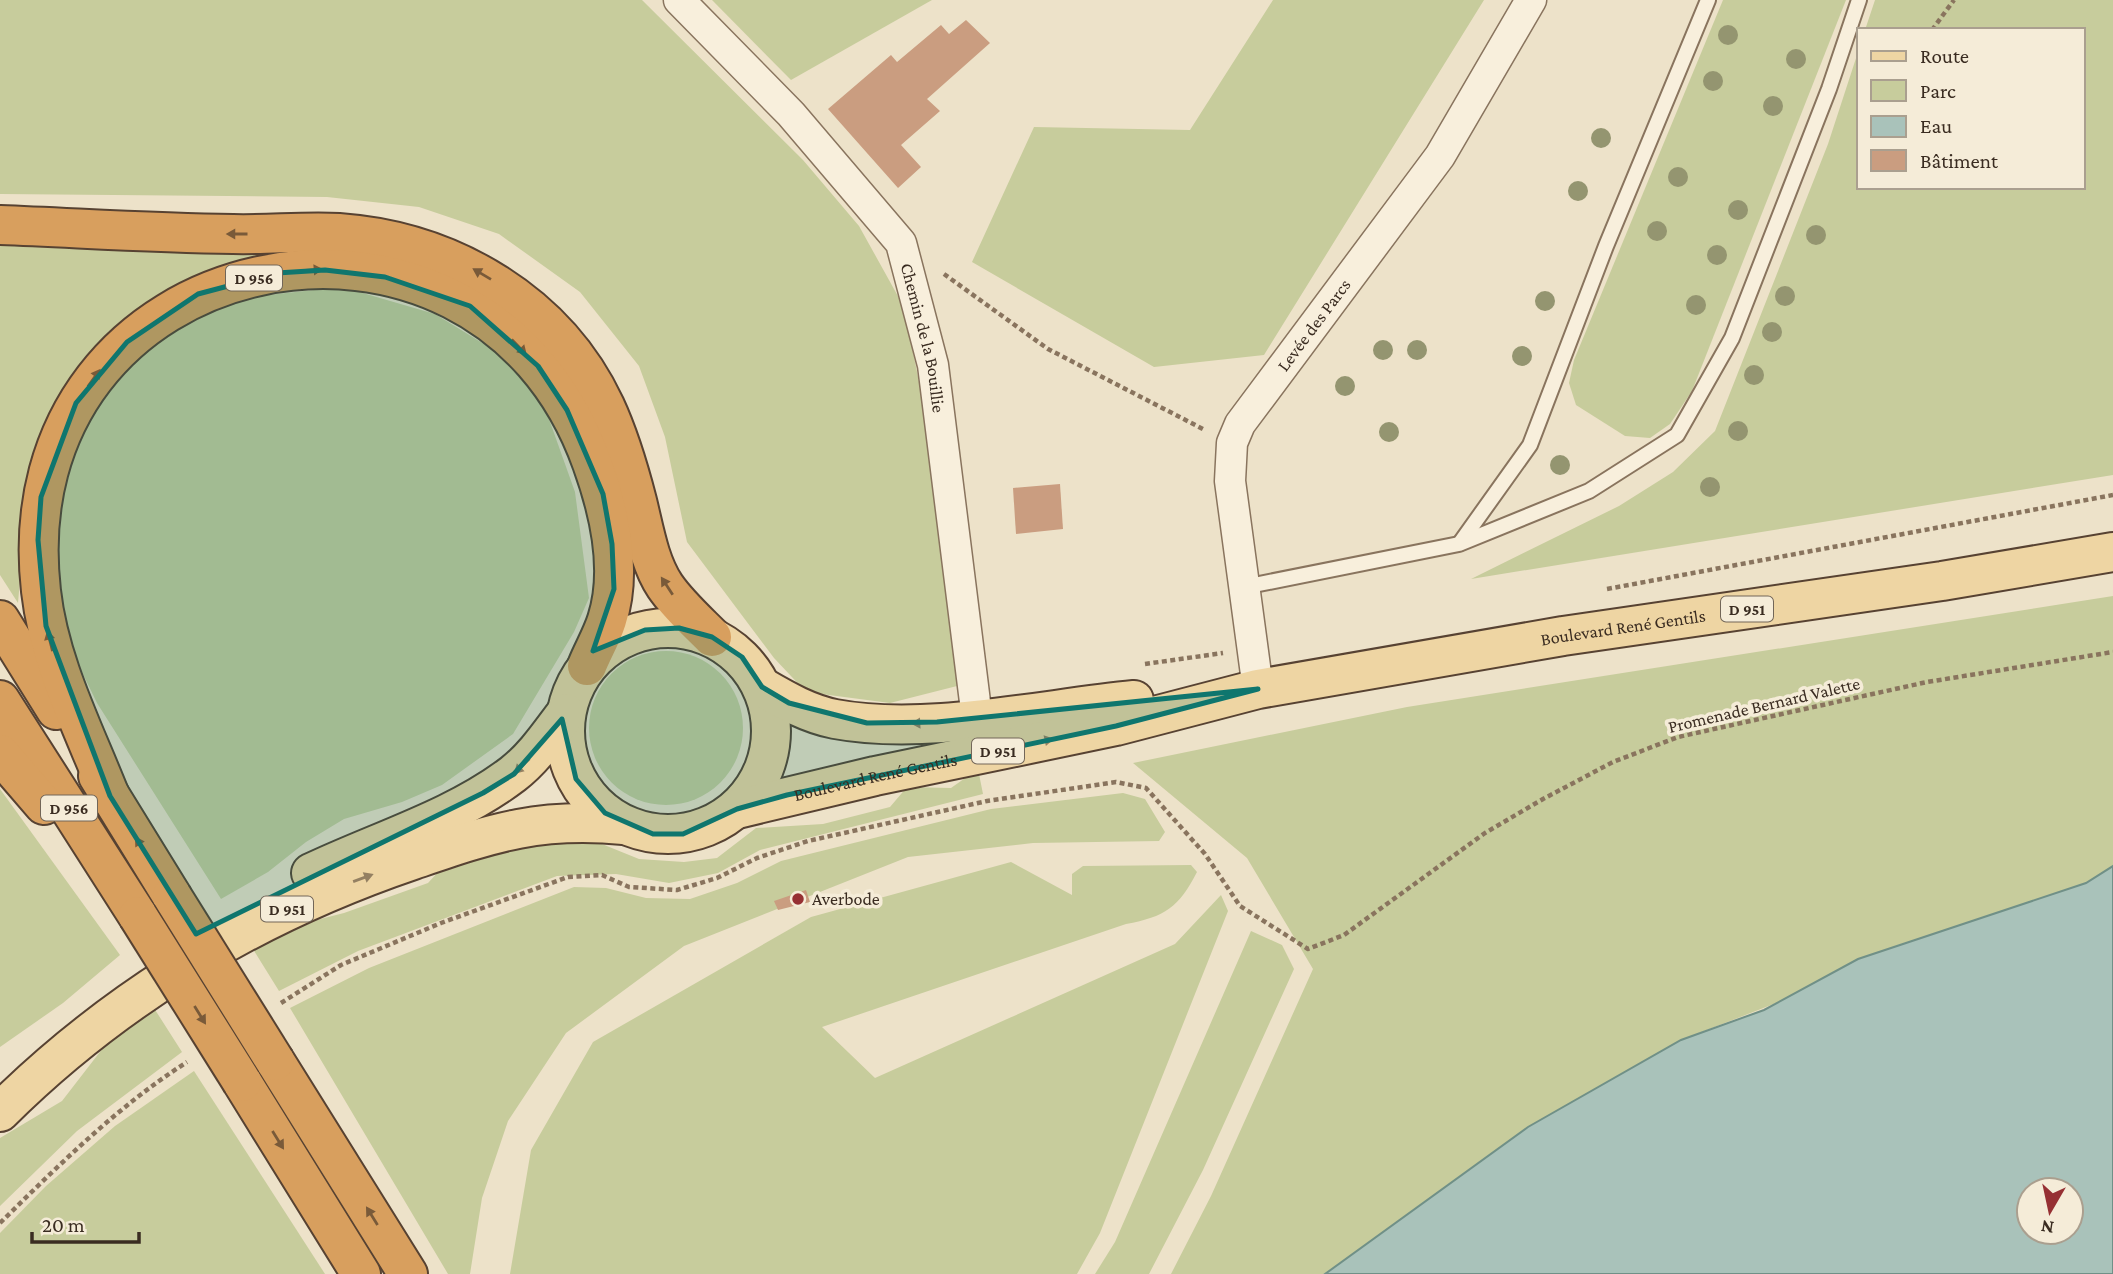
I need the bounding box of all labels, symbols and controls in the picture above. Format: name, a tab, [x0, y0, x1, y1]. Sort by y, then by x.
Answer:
legend	[1857, 28, 2085, 189]
text: Route	[1920, 44, 1969, 68]
text: Parc	[1920, 79, 1956, 103]
text: Eau	[1920, 114, 1952, 138]
text: Bâtiment	[1920, 149, 1999, 173]
one-way arrow	[225, 228, 247, 240]
street label: Chemin de la Bouillie	[897, 261, 949, 414]
one-way arrow	[301, 265, 323, 276]
road number: D 956	[226, 266, 282, 290]
one-way arrow	[472, 268, 491, 281]
street label: Levée des Parcs	[1273, 275, 1355, 375]
one-way arrow	[510, 338, 527, 355]
one-way arrow	[87, 369, 101, 387]
one-way arrow	[660, 576, 673, 596]
road number: D 951	[1721, 596, 1773, 622]
street label: Boulevard René Gentils	[1539, 605, 1707, 650]
one-way arrow	[44, 630, 55, 652]
street label: Promenade Bernard Valette	[1666, 673, 1862, 737]
one-way arrow	[911, 717, 933, 728]
one-way arrow	[1032, 736, 1054, 747]
road number: D 951	[972, 738, 1024, 764]
street label: Boulevard René Gentils	[792, 749, 959, 805]
one-way arrow	[514, 757, 531, 773]
road number: D 956	[41, 796, 97, 820]
one-way arrow	[135, 836, 148, 856]
one-way arrow	[353, 872, 374, 883]
place label: Averbode	[812, 889, 880, 909]
marker: Averbode	[790, 891, 806, 907]
road number: D 951	[261, 897, 313, 922]
one-way arrow	[193, 1006, 206, 1025]
one-way arrow	[271, 1131, 284, 1150]
north arrow	[2015, 1176, 2085, 1246]
scale bar	[32, 1200, 138, 1244]
one-way arrow	[366, 1206, 379, 1226]
text: 20 m	[42, 1213, 85, 1237]
text: N	[2039, 1216, 2055, 1239]

